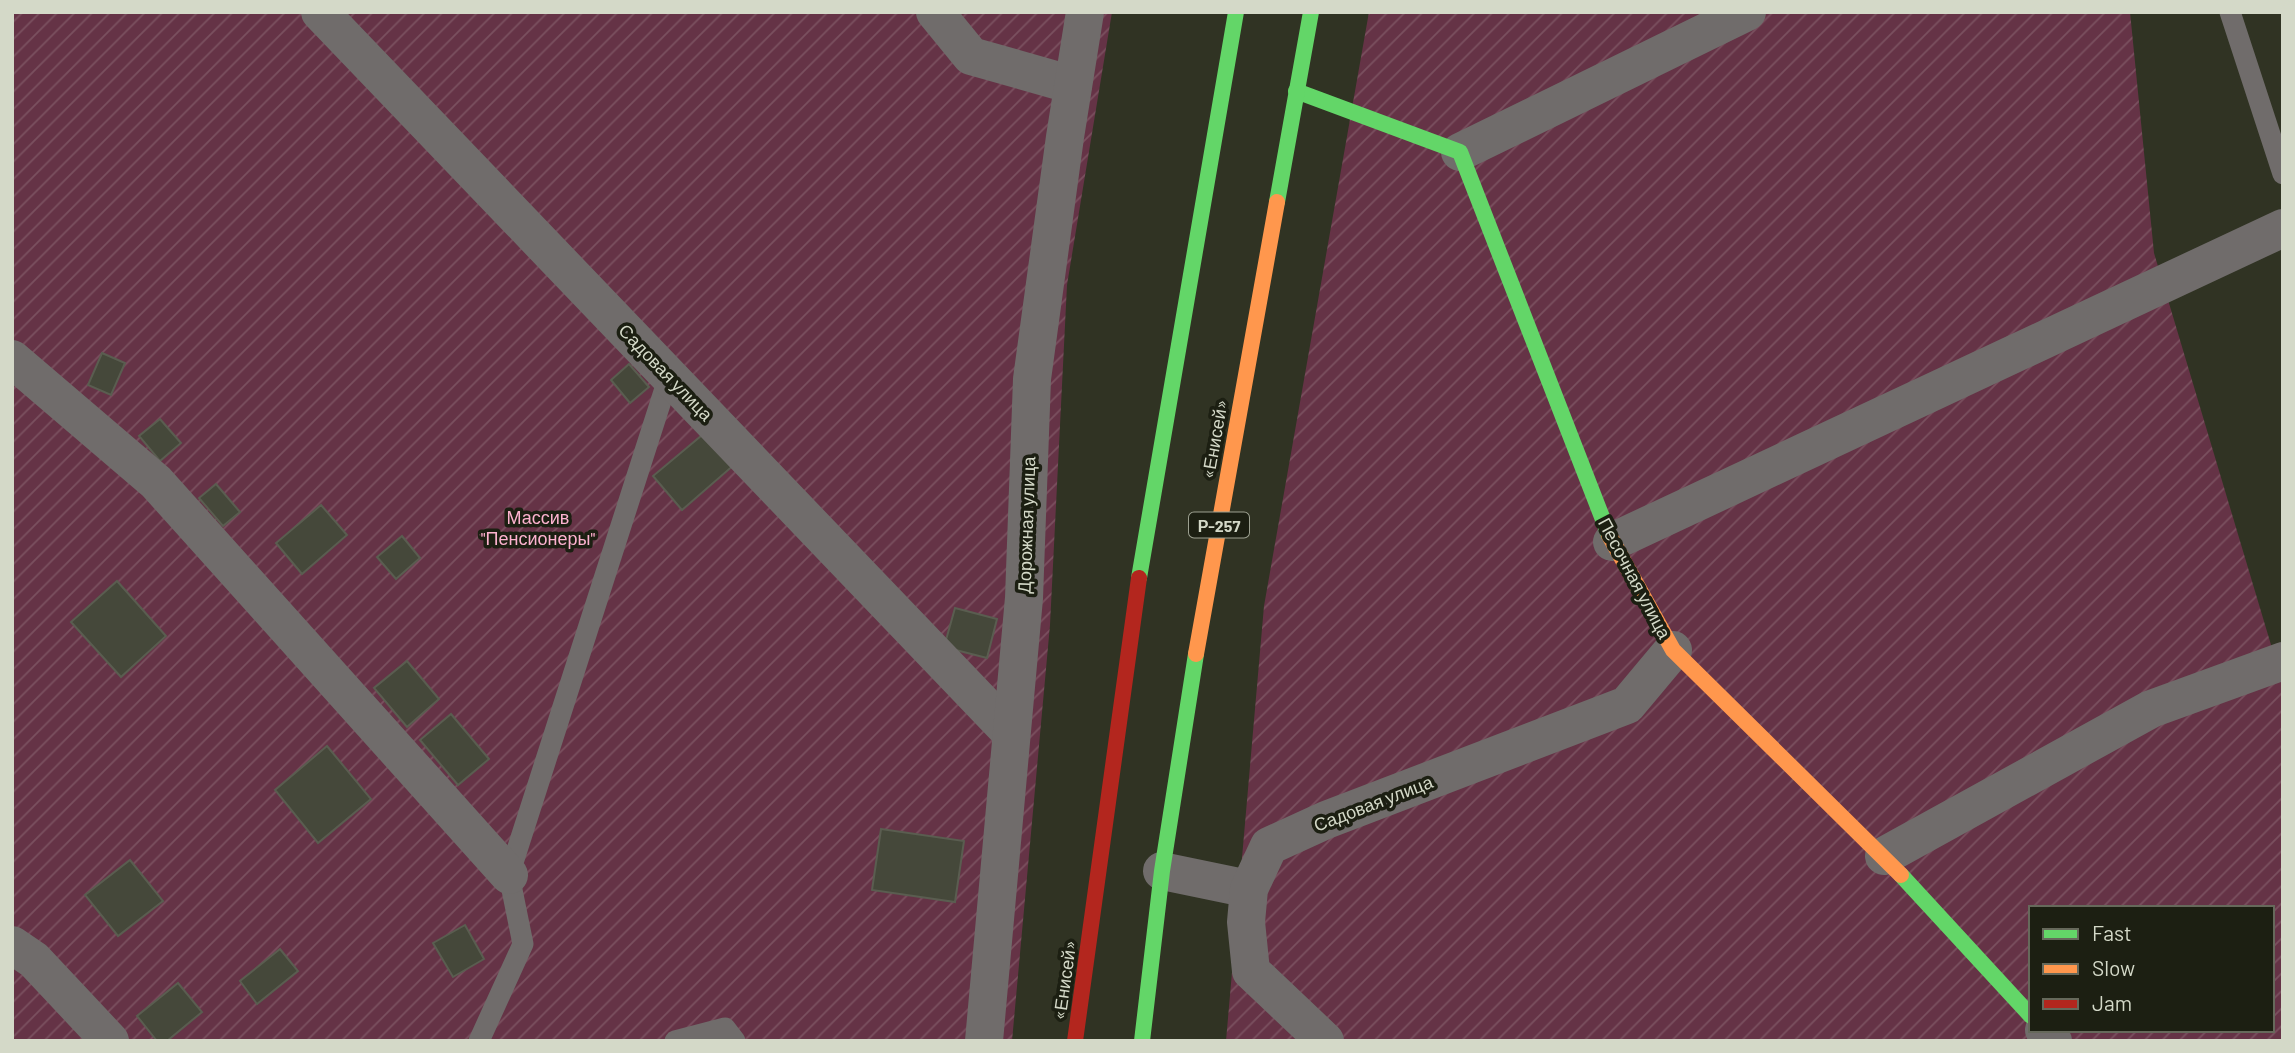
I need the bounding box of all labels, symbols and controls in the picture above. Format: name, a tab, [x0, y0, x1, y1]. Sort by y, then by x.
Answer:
street label: Садовая улица	[614, 319, 718, 426]
street label: «Енисей»	[1196, 397, 1232, 481]
street label: Дорожная улица	[1013, 455, 1039, 594]
park label: Массив "Пенсионеры"	[481, 506, 595, 549]
road number: Р-257	[1189, 512, 1249, 538]
street label: Песочная улица	[1594, 514, 1677, 643]
street label: Садовая улица	[1310, 770, 1437, 836]
legend	[2029, 906, 2274, 1032]
text: Fast	[2092, 920, 2132, 945]
street label: «Енисей»	[1048, 939, 1080, 1021]
text: Slow	[2092, 955, 2135, 980]
text: Jam	[2092, 990, 2132, 1015]

